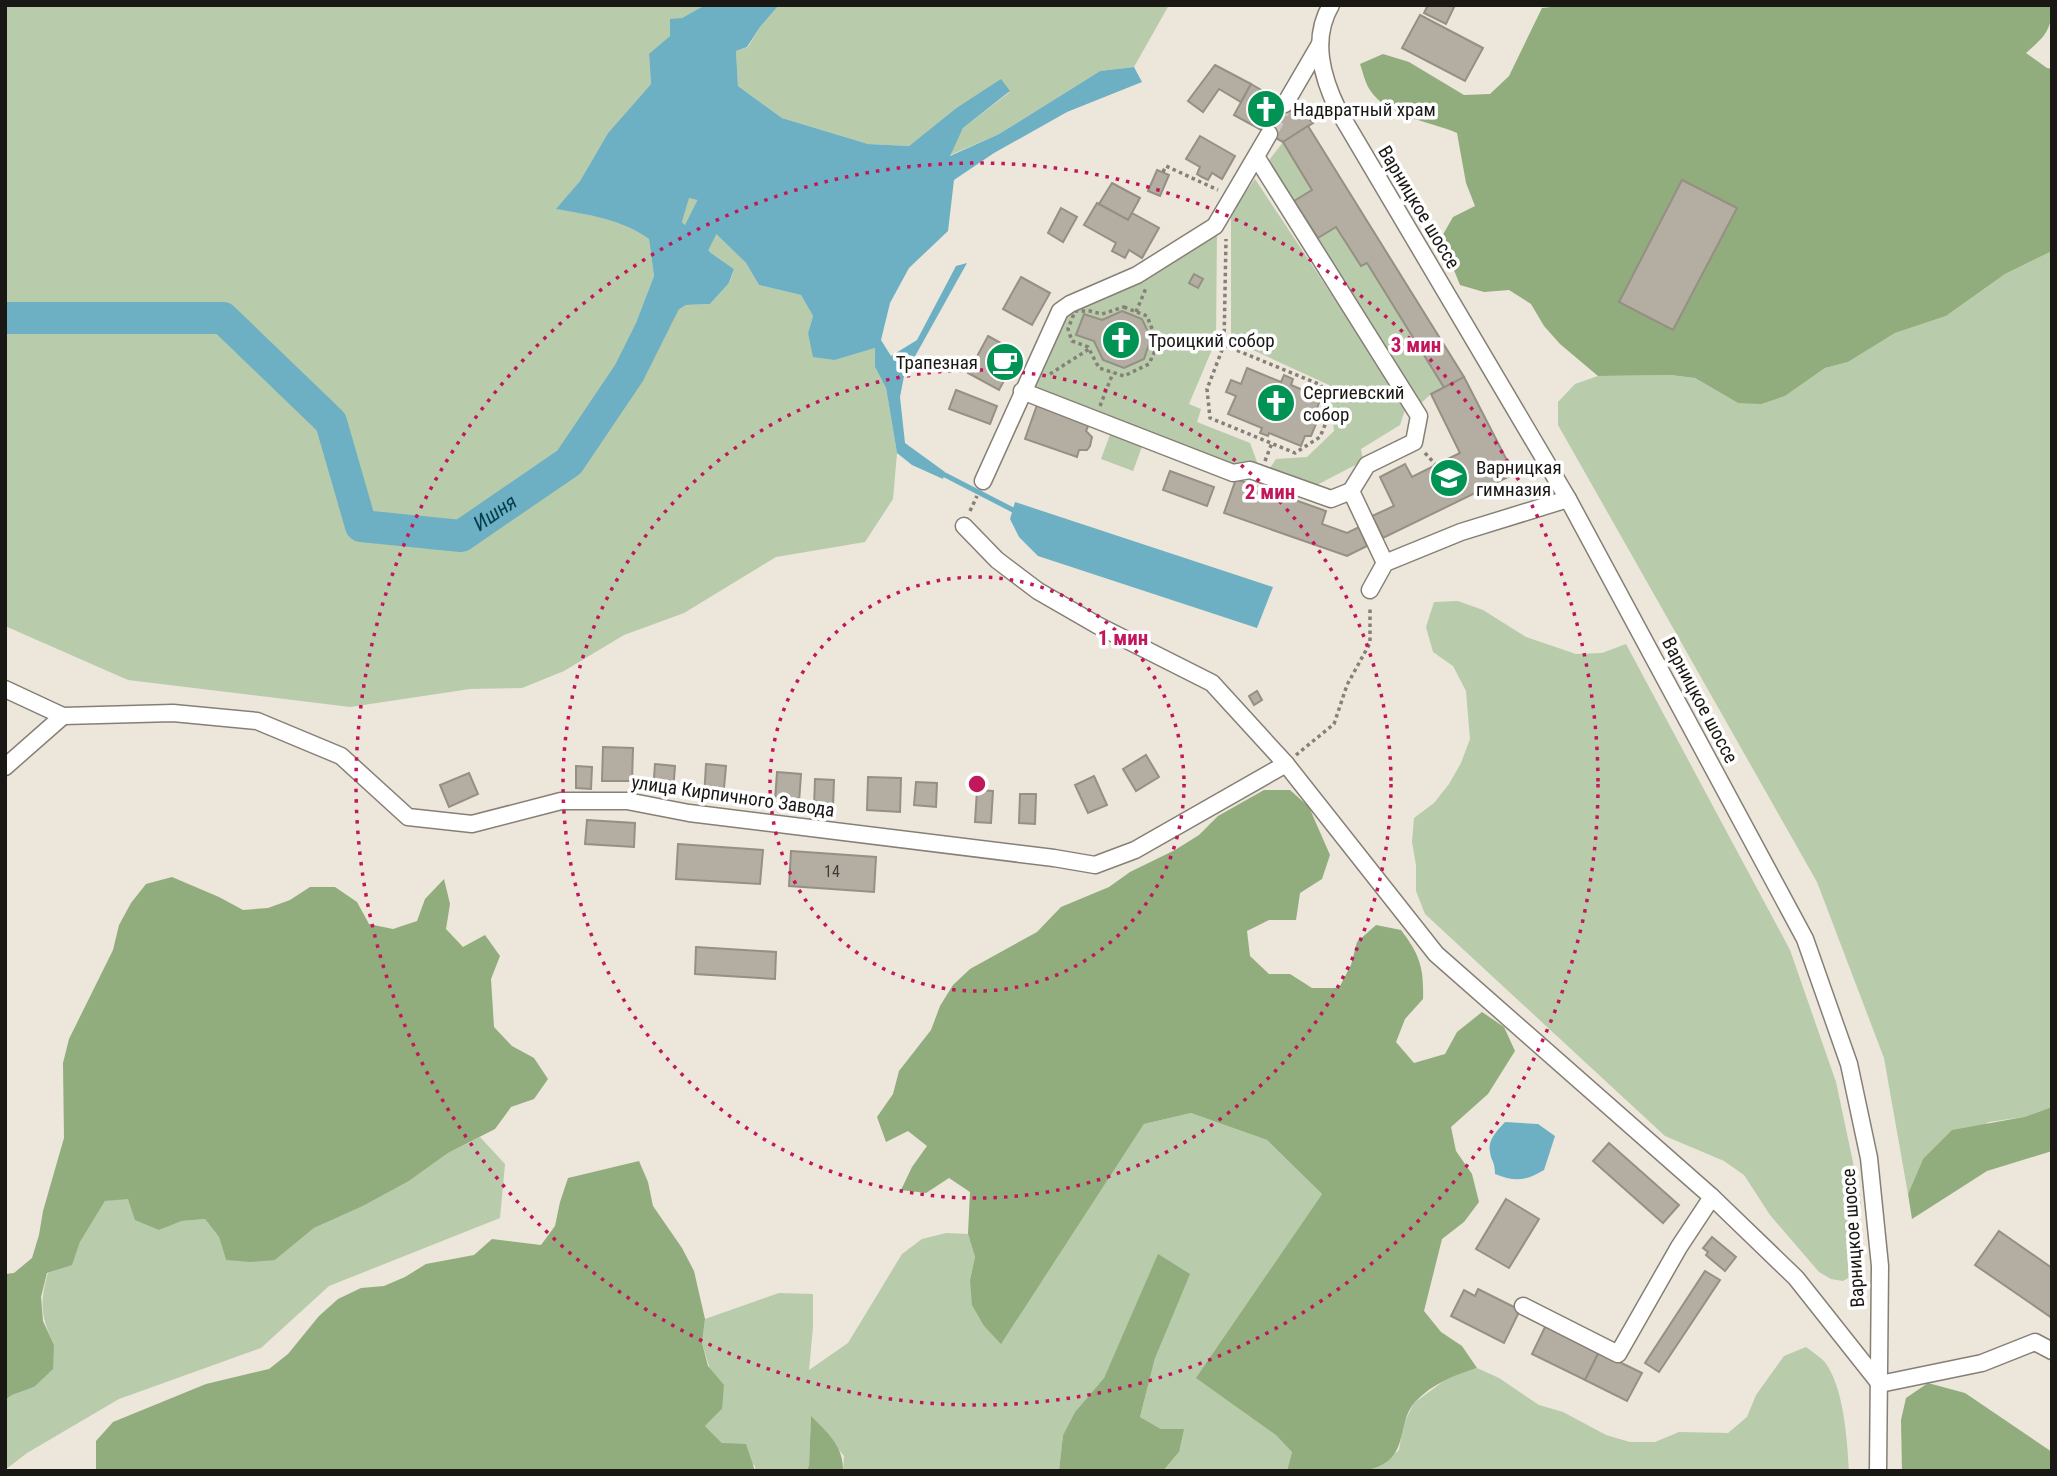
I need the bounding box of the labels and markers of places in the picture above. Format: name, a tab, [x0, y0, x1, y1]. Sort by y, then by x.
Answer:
church icon: Надвратный храм	[1245, 88, 1287, 130]
place label: Надвратный храм	[1293, 98, 1436, 121]
church icon: Троицкий собор	[1100, 319, 1142, 361]
place label: Троицкий собор	[1148, 329, 1275, 352]
cafe icon: Трапезная	[984, 341, 1026, 383]
place label: Трапезная	[896, 351, 978, 374]
place label: Сергиевский собор	[1303, 381, 1405, 426]
church icon: Сергиевский собор	[1255, 382, 1297, 424]
place label: Варницкая гимназия	[1476, 456, 1562, 501]
school or university icon: Варницкая гимназия	[1428, 457, 1470, 499]
centre of rings	[965, 772, 989, 796]

